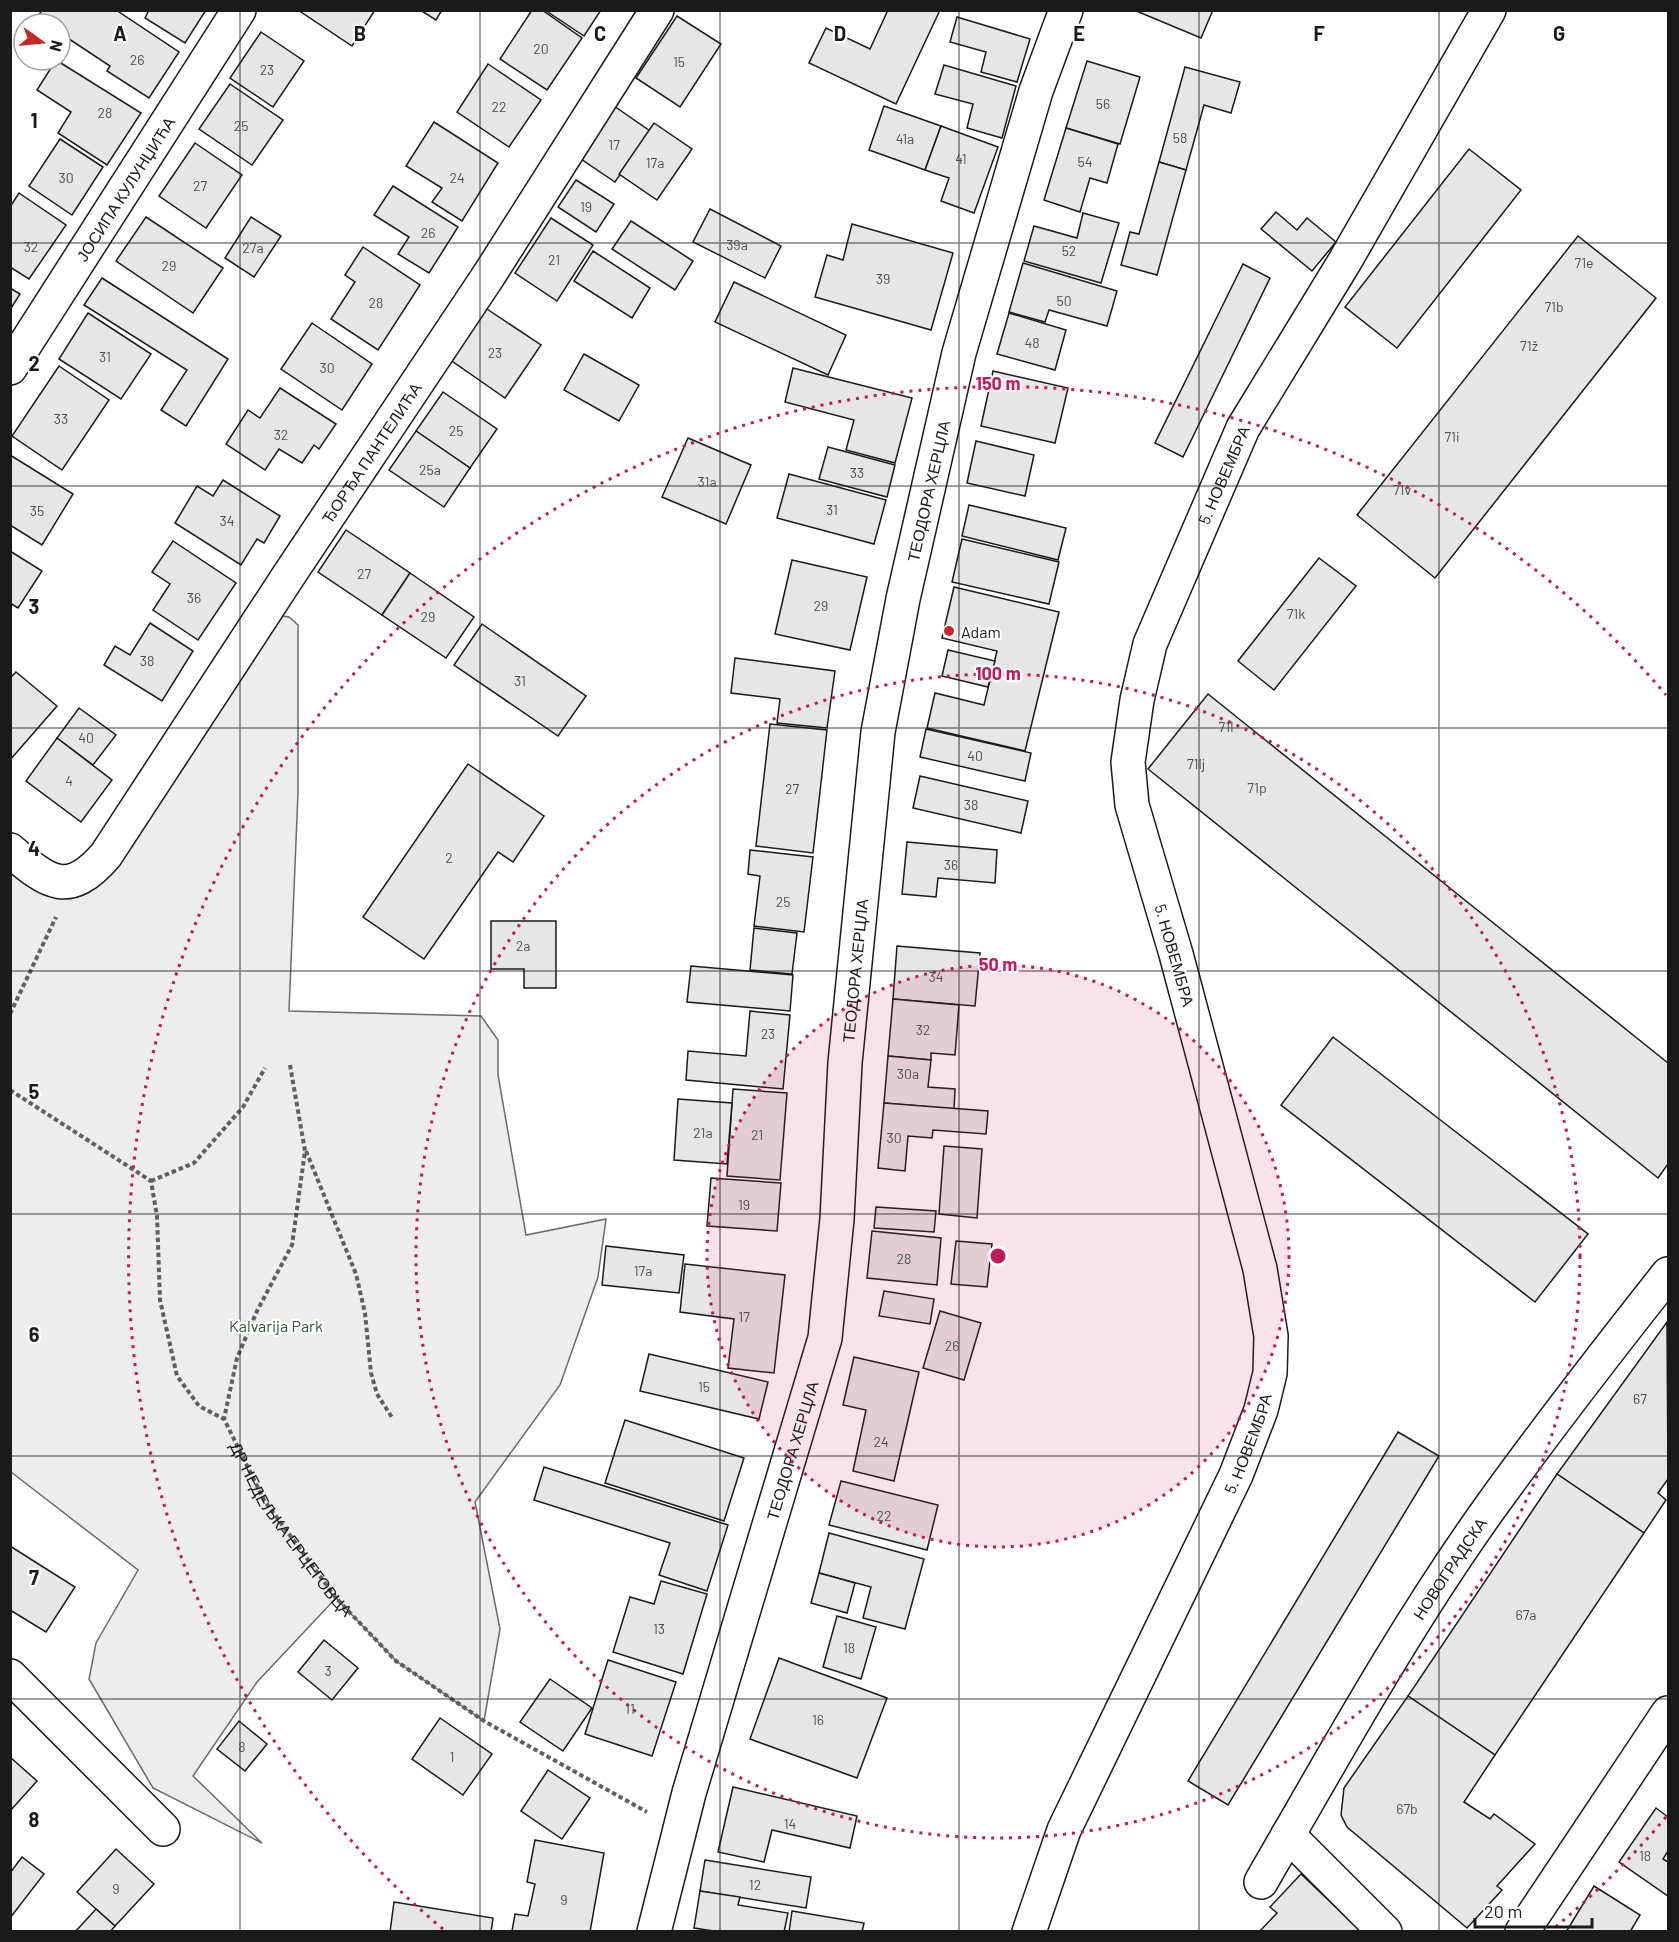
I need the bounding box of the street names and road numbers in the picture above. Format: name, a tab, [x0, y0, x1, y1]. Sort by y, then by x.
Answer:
street label: ЈОСИПА КУЛУНЏИЋА	[72, 113, 178, 264]
street label: ЂОРЂА ПАНТЕЛИЋА	[317, 378, 425, 526]
street label: ТЕОДОРА ХЕРЦЛА	[902, 418, 953, 563]
street label: 5. НОВЕМБРА	[1193, 422, 1253, 527]
street label: ТЕОДОРА ХЕРЦЛА	[838, 897, 871, 1043]
street label: 5. НОВЕМБРА	[1151, 902, 1199, 1009]
street label: ТЕОДОРА ХЕРЦЛА	[762, 1378, 821, 1522]
street label: 5. НОВЕМБРА	[1219, 1391, 1274, 1496]
street label: ДР НЕДЕЉКА ЕРЦЕГОВЦА	[227, 1439, 357, 1620]
street label: НОВОГРАДСКА	[1408, 1513, 1490, 1623]

